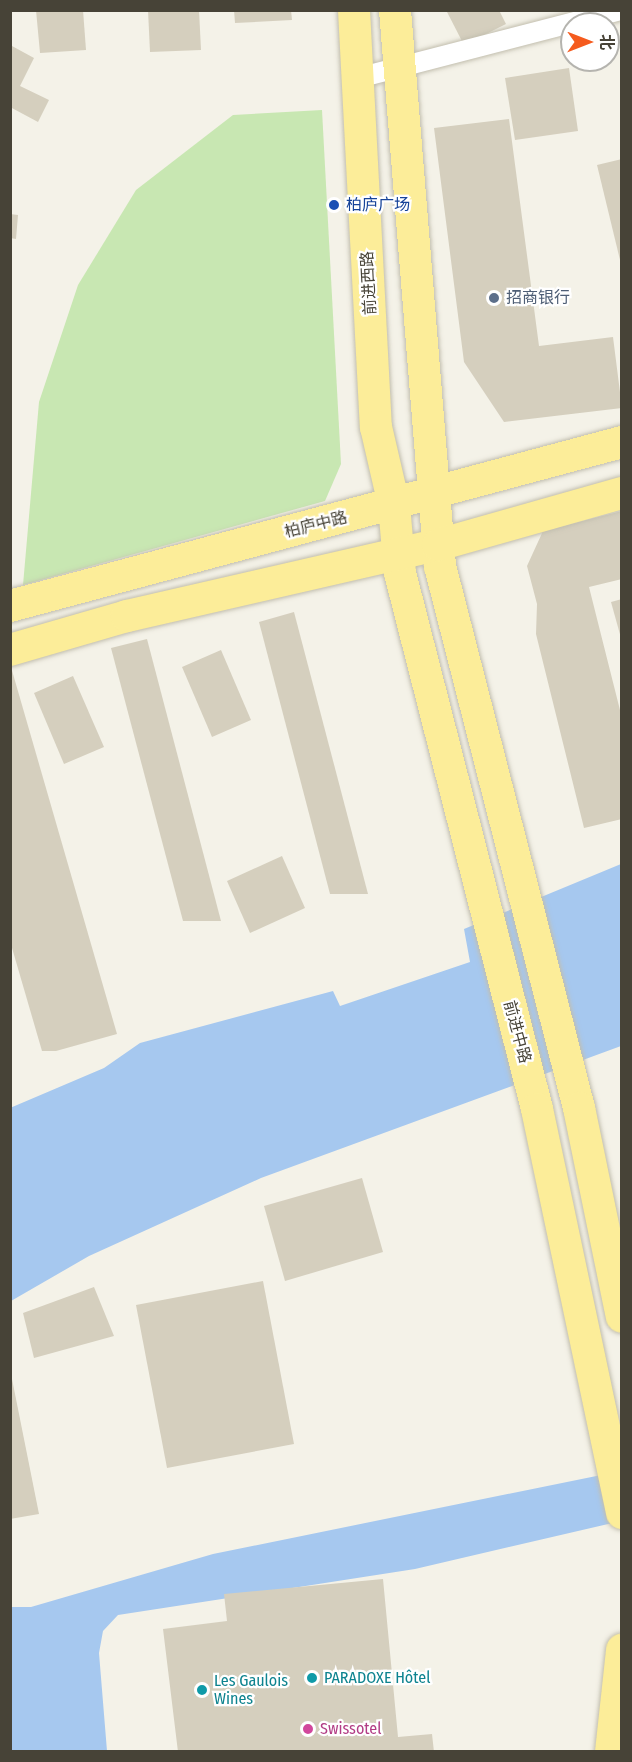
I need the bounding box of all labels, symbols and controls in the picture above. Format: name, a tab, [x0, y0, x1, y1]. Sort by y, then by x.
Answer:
north arrow	[560, 12, 620, 72]
text: 北	[597, 34, 616, 50]
place label: 柏庐广场	[346, 195, 410, 215]
marker: 柏庐广场	[327, 198, 341, 212]
street label: 前进西路	[358, 251, 380, 315]
place label: 招商银行	[506, 288, 570, 308]
marker: 招商银行	[487, 291, 501, 305]
street label: 柏庐中路	[283, 508, 349, 542]
street label: 前进中路	[499, 999, 535, 1065]
place label: PARADOXE Hôtel	[324, 1668, 430, 1688]
place label: Les Gaulois Wines	[214, 1671, 288, 1709]
marker: PARADOXE Hôtel	[305, 1671, 319, 1685]
marker: Les Gaulois Wines	[195, 1683, 209, 1697]
place label: Swissotel	[320, 1719, 381, 1739]
marker: Swissotel	[301, 1722, 315, 1736]

